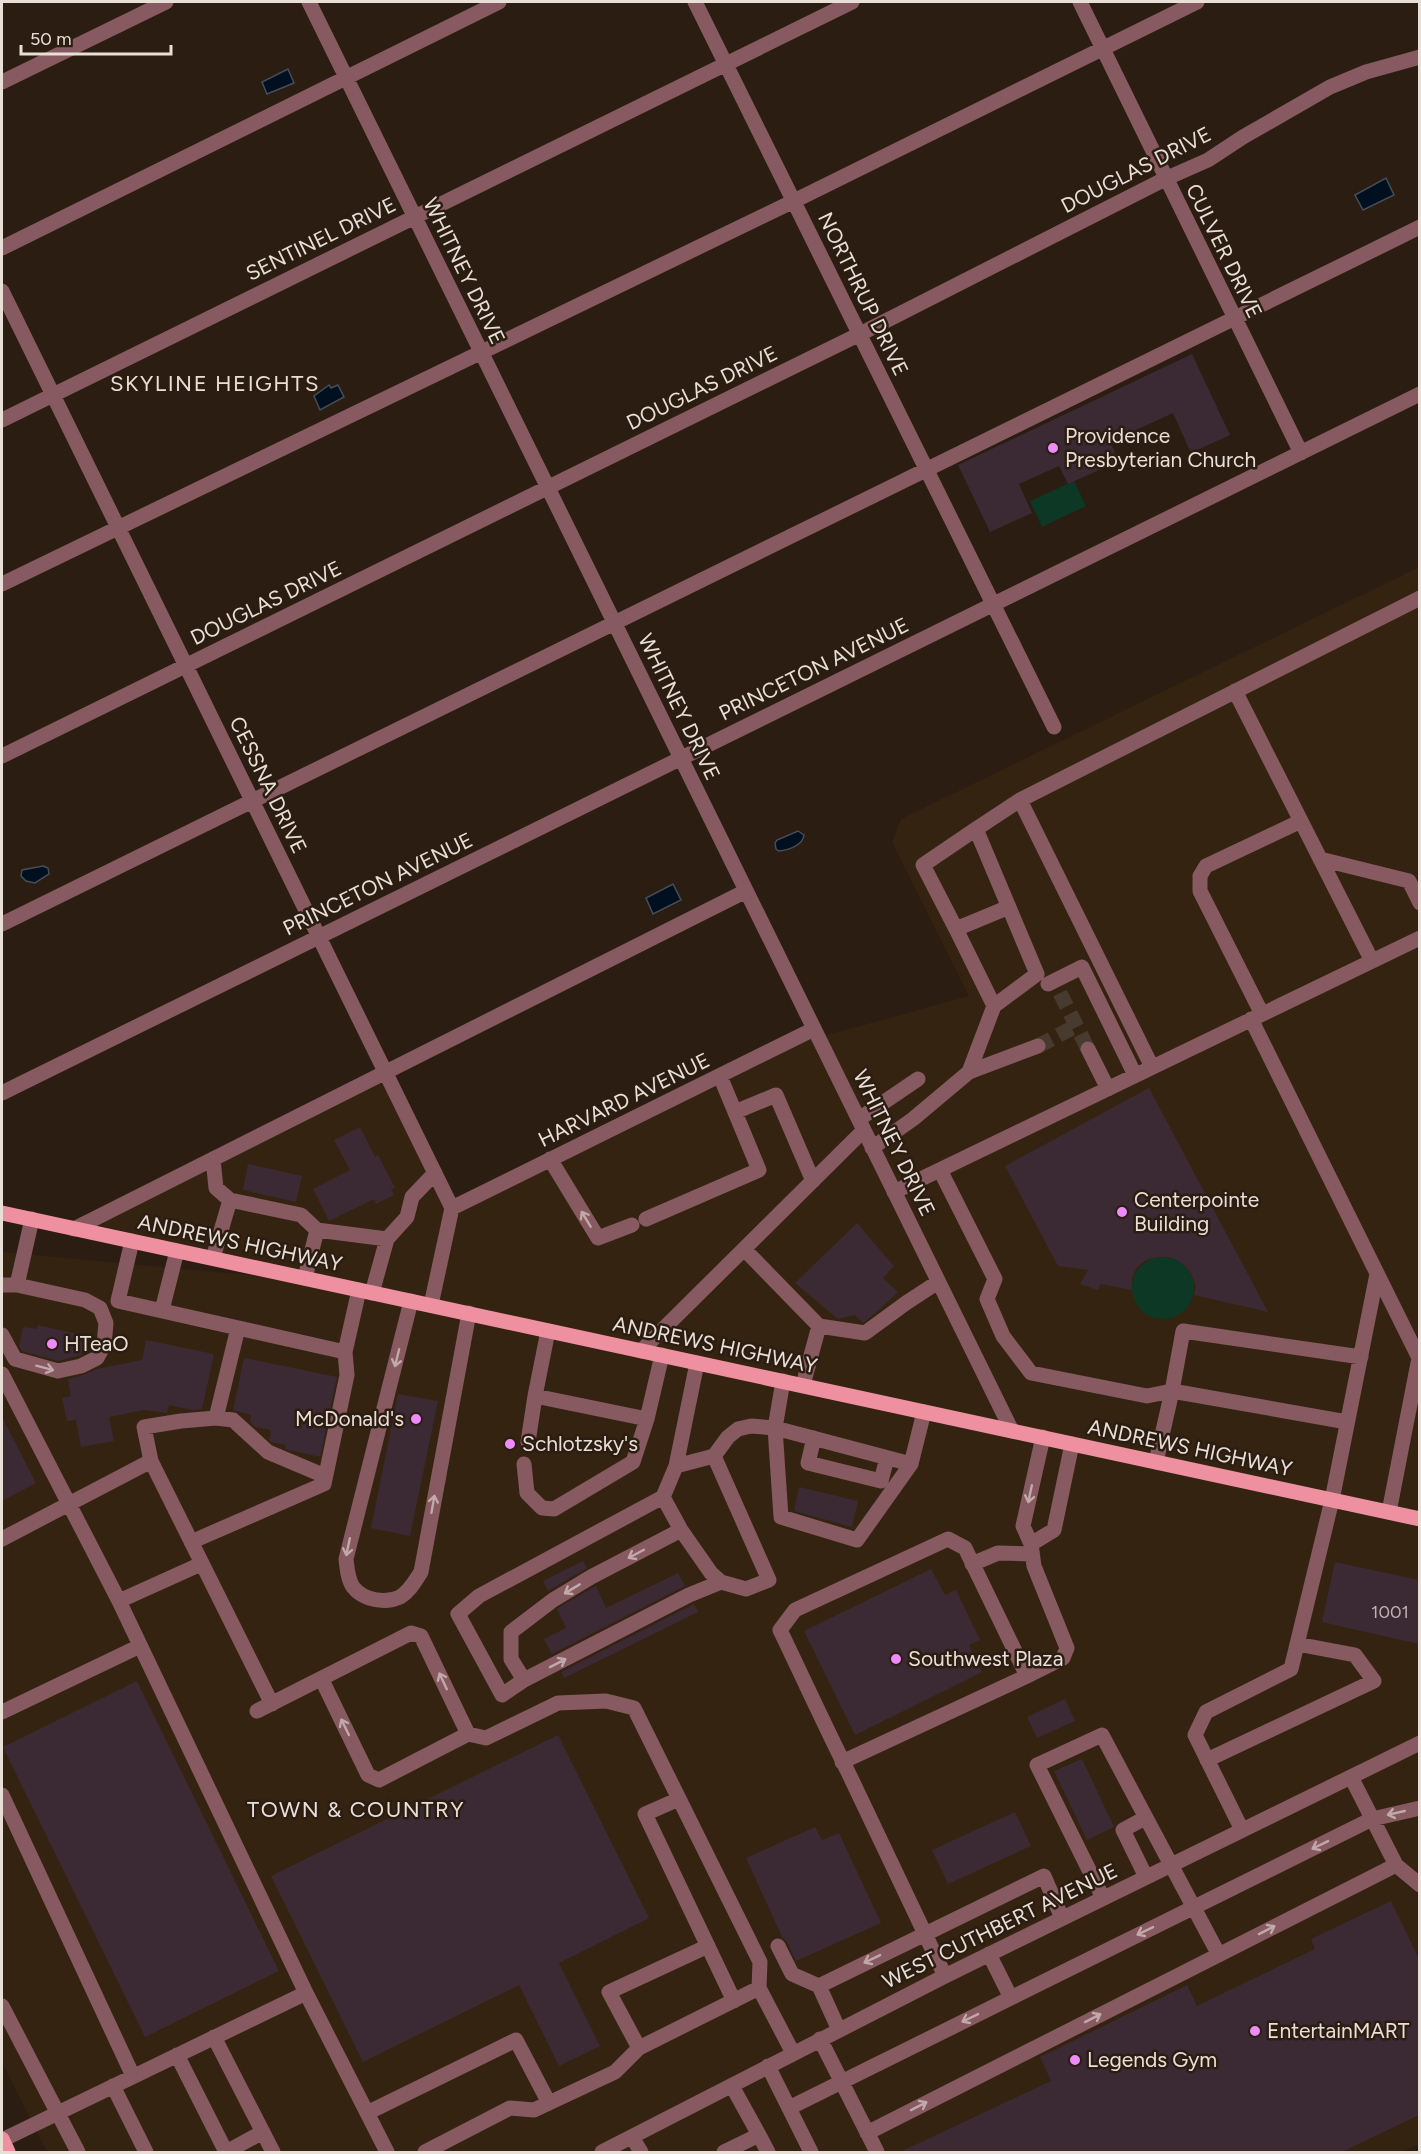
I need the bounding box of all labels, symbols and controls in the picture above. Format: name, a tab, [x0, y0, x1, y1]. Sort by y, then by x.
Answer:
scale bar	[21, 18, 171, 56]
text: 50 m	[30, 28, 72, 50]
street label: DOUGLAS DRIVE	[1057, 121, 1215, 218]
street label: CULVER DRIVE	[1181, 179, 1268, 322]
street label: SENTINEL DRIVE	[242, 191, 400, 286]
street label: WHITNEY DRIVE	[418, 193, 511, 348]
street label: NORTHRUP DRIVE	[813, 208, 914, 380]
street label: DOUGLAS DRIVE	[622, 340, 781, 435]
district label: SKYLINE HEIGHTS	[110, 370, 320, 397]
place label: Providence Presbyterian Church	[1065, 423, 1256, 472]
marker: Providence Presbyterian Church	[1046, 441, 1060, 455]
street label: DOUGLAS DRIVE	[186, 555, 345, 650]
street label: PRINCETON AVENUE	[715, 612, 913, 725]
street label: WHITNEY DRIVE	[633, 629, 726, 784]
street label: CESSNA DRIVE	[224, 712, 312, 857]
street label: PRINCETON AVENUE	[279, 827, 477, 940]
street label: HARVARD AVENUE	[534, 1047, 714, 1152]
street label: WHITNEY DRIVE	[848, 1065, 941, 1220]
place label: Centerpointe Building	[1134, 1187, 1259, 1236]
marker: Centerpointe Building	[1115, 1205, 1129, 1219]
street label: ANDREWS HIGHWAY	[136, 1209, 345, 1276]
one-way arrow	[580, 1211, 592, 1228]
street label: ANDREWS HIGHWAY	[611, 1311, 820, 1378]
place label: HTeaO	[64, 1331, 129, 1356]
marker: HTeaO	[45, 1337, 59, 1351]
one-way arrow	[390, 1348, 402, 1367]
one-way arrow	[35, 1362, 54, 1374]
place label: McDonald's	[295, 1406, 404, 1431]
marker: McDonald's	[409, 1412, 423, 1426]
street label: ANDREWS HIGHWAY	[1086, 1414, 1295, 1481]
place label: Schlotzsky's	[522, 1431, 638, 1456]
marker: Schlotzsky's	[503, 1437, 517, 1451]
one-way arrow	[1024, 1484, 1035, 1504]
one-way arrow	[428, 1495, 439, 1515]
one-way arrow	[342, 1537, 354, 1556]
one-way arrow	[627, 1548, 645, 1560]
one-way arrow	[564, 1583, 581, 1595]
house number: 1001	[1371, 1601, 1409, 1623]
place label: Southwest Plaza	[908, 1646, 1063, 1671]
marker: Southwest Plaza	[889, 1652, 903, 1666]
one-way arrow	[549, 1657, 566, 1669]
one-way arrow	[436, 1673, 448, 1691]
one-way arrow	[339, 1719, 350, 1737]
district label: TOWN & COUNTRY	[247, 1796, 465, 1823]
one-way arrow	[1387, 1808, 1406, 1820]
one-way arrow	[1311, 1839, 1329, 1851]
street label: WEST CUTHBERT AVENUE	[878, 1858, 1121, 1993]
one-way arrow	[1258, 1924, 1276, 1936]
one-way arrow	[1137, 1926, 1155, 1938]
one-way arrow	[864, 1954, 882, 1965]
one-way arrow	[962, 2012, 980, 2024]
one-way arrow	[1084, 2012, 1102, 2024]
place label: EntertainMART	[1267, 2018, 1410, 2043]
marker: EntertainMART	[1248, 2024, 1262, 2038]
place label: Legends Gym	[1087, 2047, 1217, 2072]
marker: Legends Gym	[1068, 2053, 1082, 2067]
one-way arrow	[910, 2100, 928, 2112]

